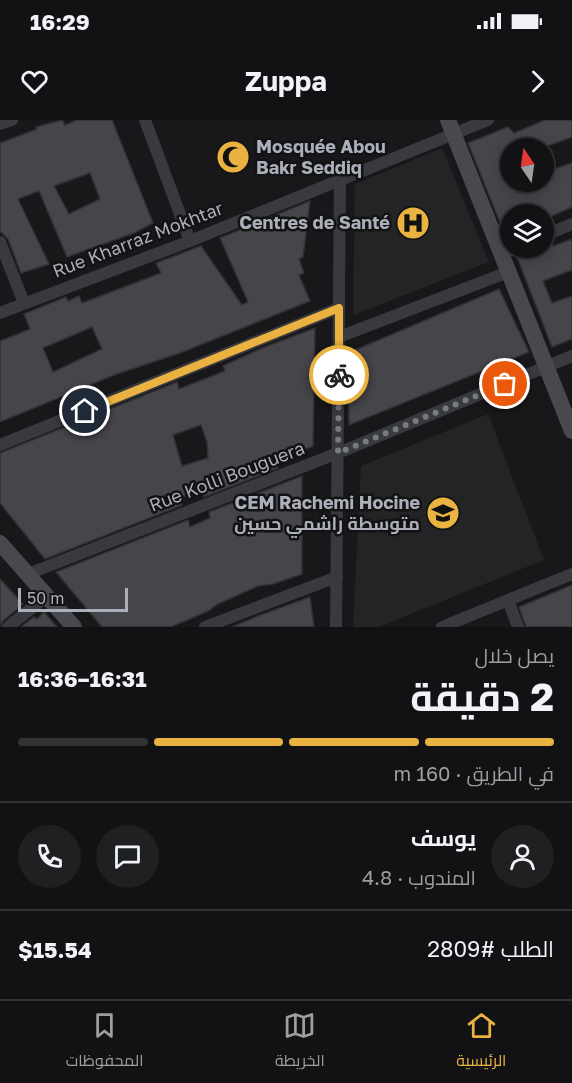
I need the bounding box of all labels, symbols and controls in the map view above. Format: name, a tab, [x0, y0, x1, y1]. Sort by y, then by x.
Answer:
text: 16:29	[30, 8, 90, 35]
icon: heart	[18, 65, 51, 98]
text: Zuppa	[245, 65, 327, 97]
icon: forward	[521, 65, 554, 98]
place label: Mosquée Abou Bakr Seddiq	[256, 135, 386, 178]
north arrow	[500, 138, 554, 192]
map controls	[500, 138, 554, 258]
mosque icon: Mosquée Abou Bakr Seddiq	[215, 139, 251, 175]
street label: Rue Kharraz Mokhtar	[49, 196, 226, 282]
button: layers	[500, 204, 554, 258]
hospital icon: Centres de Santé	[395, 205, 431, 241]
place label: Centres de Santé	[239, 211, 390, 233]
courier	[309, 345, 369, 405]
pin	[479, 358, 530, 409]
icon: bike	[323, 359, 356, 392]
icon: bag	[488, 367, 521, 400]
pin	[59, 385, 110, 436]
icon: home	[68, 394, 101, 427]
street label: Rue Kolli Bouguera	[146, 436, 307, 516]
place label: CEM Rachemi Hocine متوسطة راشمي حسين	[234, 491, 420, 539]
school or university icon: CEM Rachemi Hocine متوسطة راشمي حسين	[425, 495, 461, 531]
scale bar	[18, 585, 128, 612]
text: 50 m	[27, 588, 64, 608]
text: يصل خلال	[475, 643, 554, 667]
text: 16:31–16:36	[18, 665, 147, 692]
text: 2 دقيقة	[410, 673, 554, 720]
text: في الطريق · 160 m	[394, 761, 554, 785]
text: يوسف	[411, 824, 476, 851]
button: phone	[18, 825, 81, 888]
button: chat	[96, 825, 159, 888]
button: person	[491, 825, 554, 888]
text: المندوب · 4.8	[362, 865, 476, 889]
text: الطلب #2809	[427, 935, 554, 962]
text: $15.54	[18, 936, 92, 963]
tab: المحفوظات	[66, 1009, 144, 1075]
tab: الخريطة	[275, 1009, 325, 1075]
tab: الرئيسية	[456, 1009, 506, 1075]

